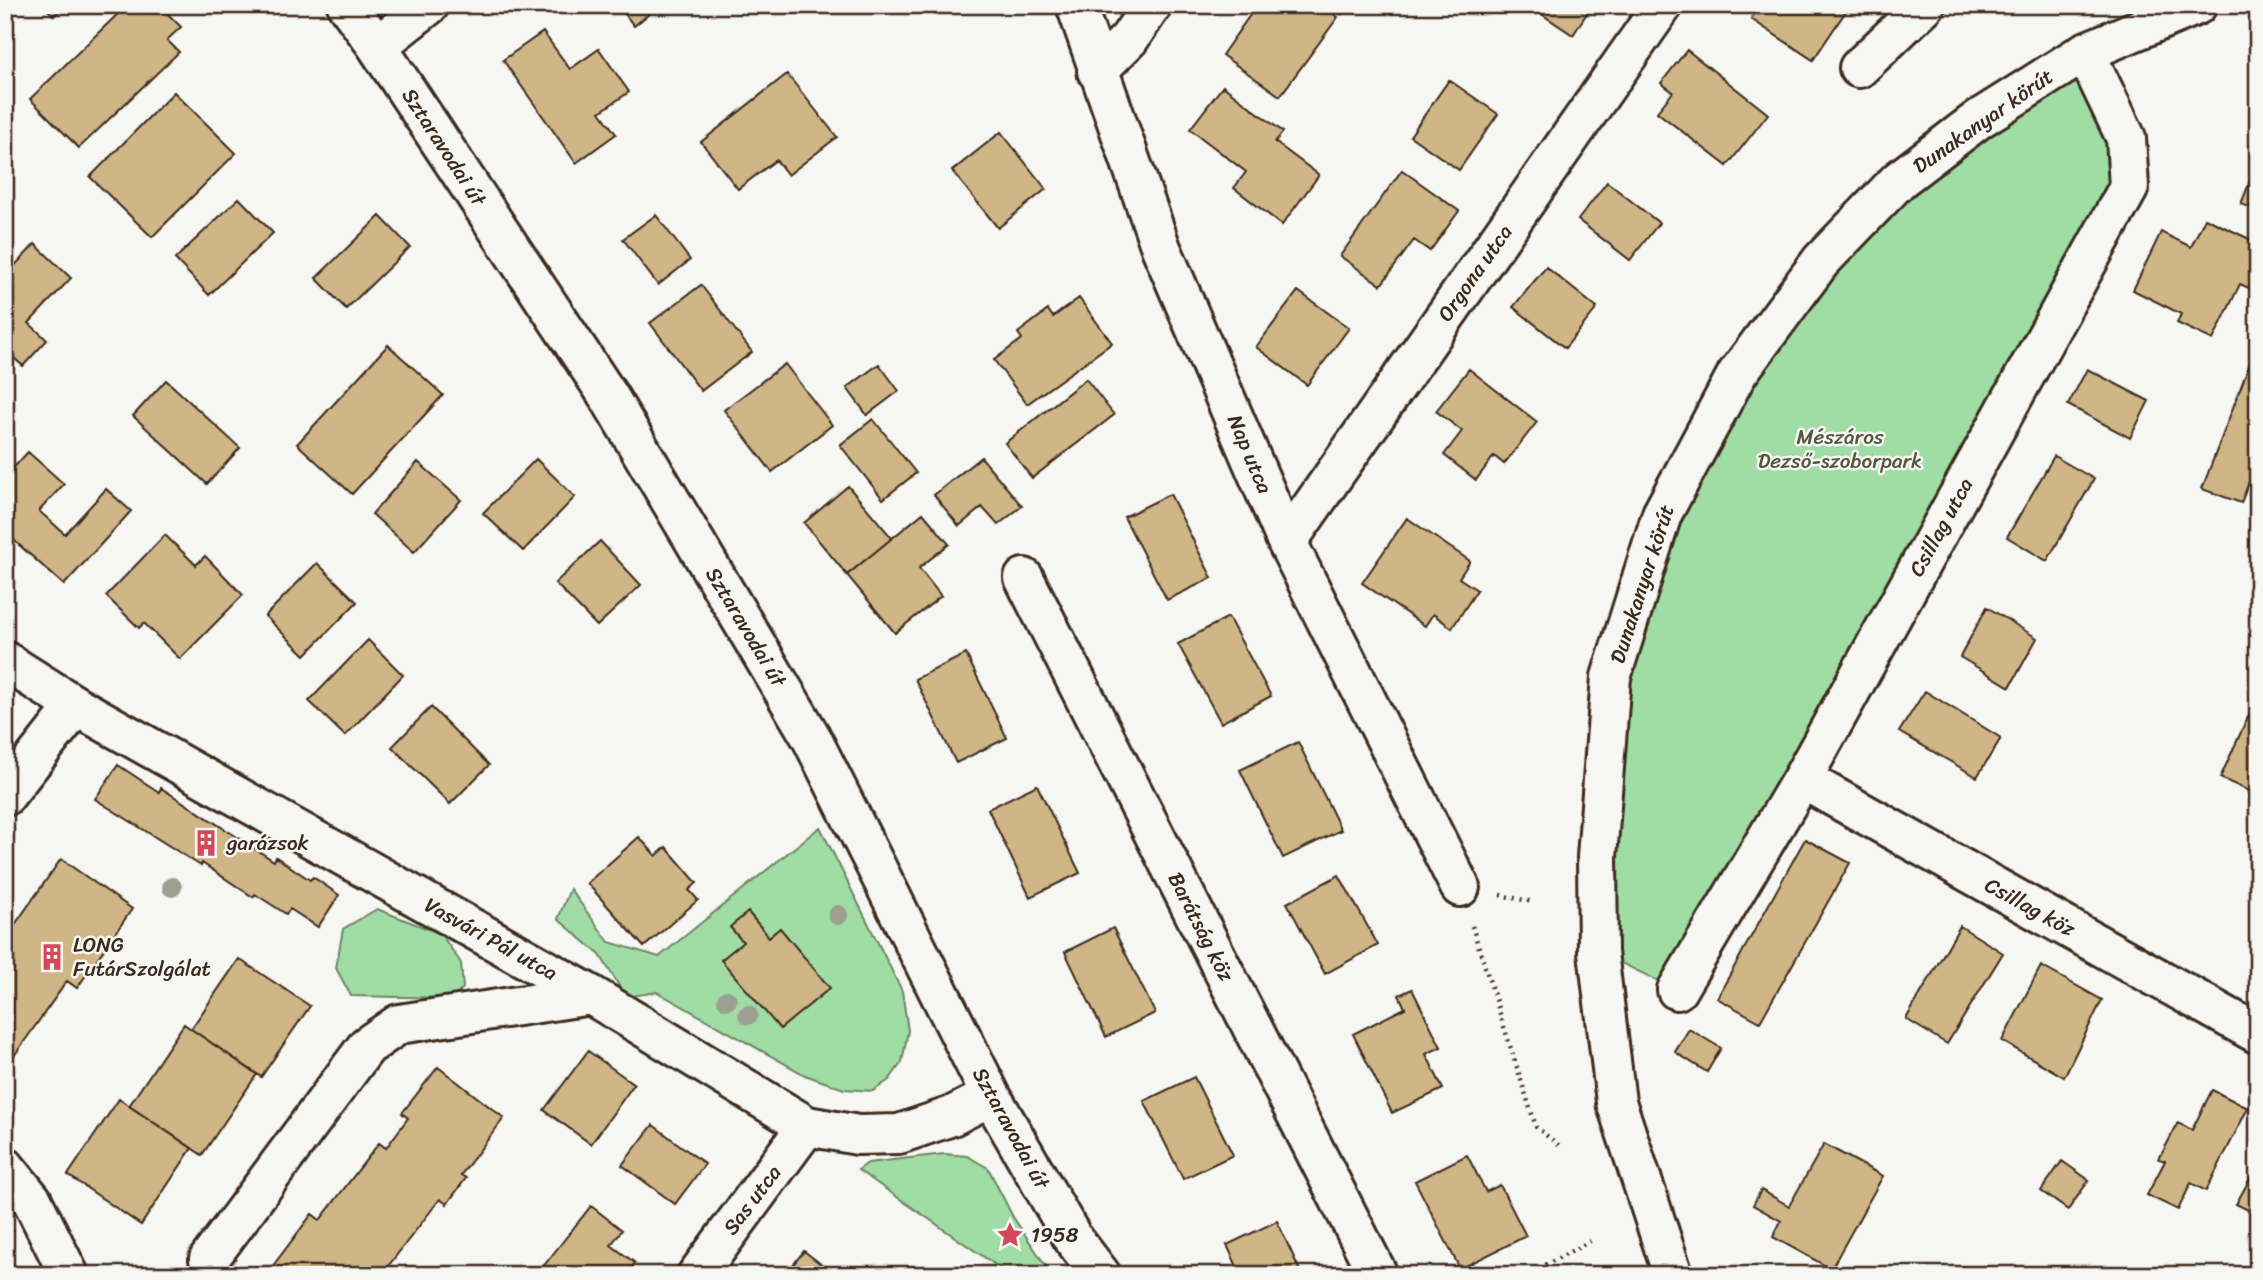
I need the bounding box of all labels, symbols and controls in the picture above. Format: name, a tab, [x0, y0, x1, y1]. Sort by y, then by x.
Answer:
street label: Dunakanyar körút	[1904, 58, 2062, 184]
street label: Sztaravodai út	[391, 80, 497, 215]
street label: Orgona utca	[1427, 216, 1523, 330]
street label: Nap utca	[1216, 408, 1284, 500]
park label: Mészáros Dezső-szoborpark	[1758, 418, 1922, 480]
street label: Csillag utca	[1898, 470, 1984, 584]
street label: Dunakanyar körút	[1598, 500, 1686, 668]
street label: Sztaravodai út	[695, 559, 798, 696]
place label: garázsok	[225, 824, 309, 862]
building icon: garázsok	[191, 828, 221, 858]
street label: Barátság köz	[1157, 865, 1245, 989]
street label: Csillag köz	[1978, 866, 2082, 948]
street label: Vasvári Pál utca	[417, 887, 565, 992]
place label: LONG FutárSzolgálat	[73, 926, 211, 988]
building icon: LONG FutárSzolgálat	[37, 942, 67, 972]
street label: Sztaravodai út	[962, 1060, 1061, 1197]
street label: Sas utca	[713, 1156, 792, 1244]
place label: 1958	[1031, 1216, 1079, 1254]
place icon: 1958	[995, 1220, 1025, 1250]

